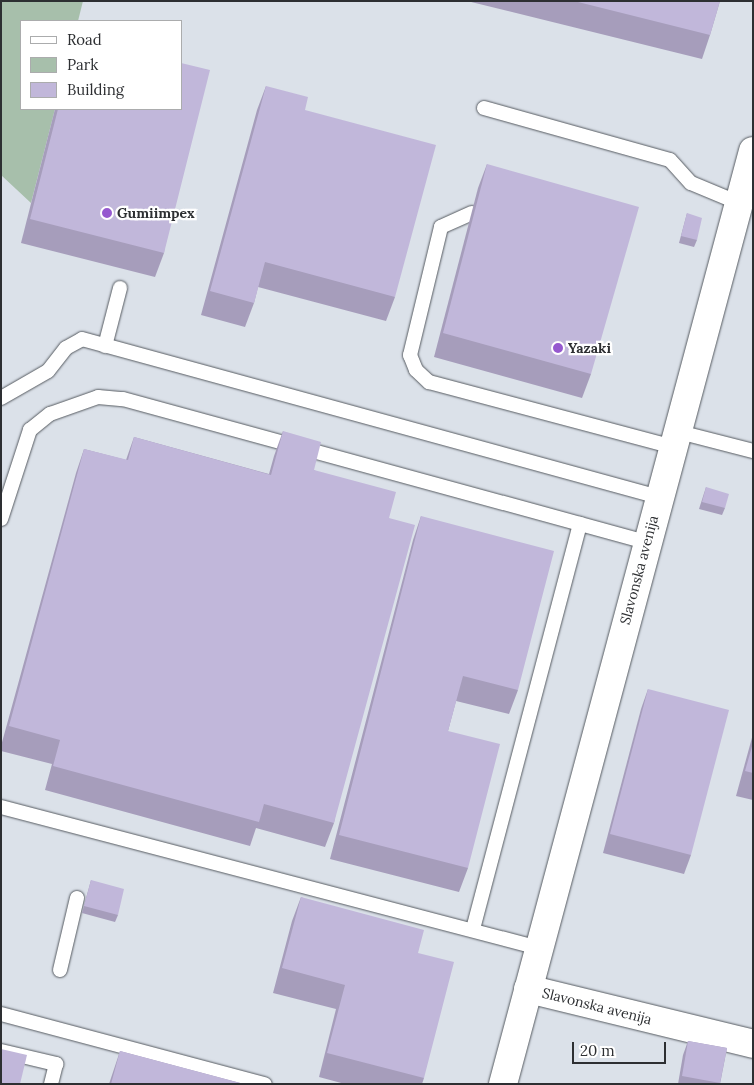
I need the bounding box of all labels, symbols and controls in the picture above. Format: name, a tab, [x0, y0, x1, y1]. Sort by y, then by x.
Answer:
legend	[20, 20, 182, 110]
text: Road	[67, 30, 102, 49]
text: Park	[67, 55, 98, 74]
text: Building	[67, 80, 124, 99]
place label: Gumiimpex	[117, 205, 195, 221]
marker: Gumiimpex	[101, 207, 113, 219]
place label: Yazaki	[568, 340, 611, 356]
marker: Yazaki	[552, 342, 564, 354]
street label: Slavonska avenija	[616, 514, 662, 626]
street label: Slavonska avenija	[540, 984, 654, 1028]
scale bar	[574, 1032, 668, 1064]
text: 20 m	[580, 1041, 615, 1060]

